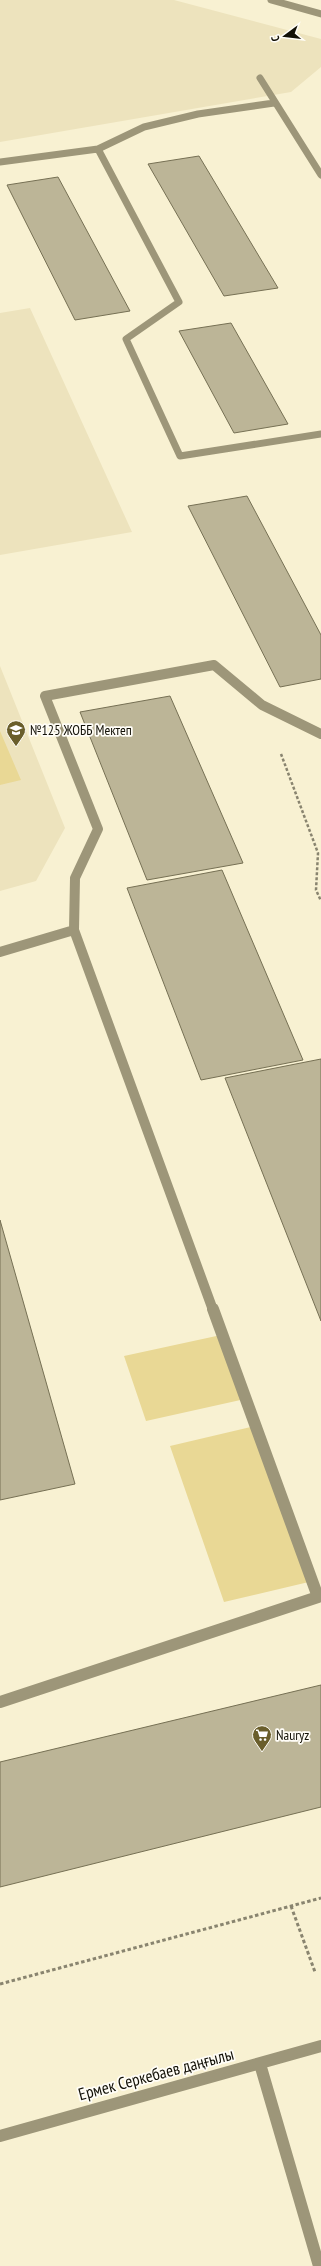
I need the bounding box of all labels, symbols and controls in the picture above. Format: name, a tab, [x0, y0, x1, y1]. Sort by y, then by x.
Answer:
north arrow	[265, 16, 305, 56]
text: С	[268, 34, 283, 43]
school or university icon: №125 ЖОББ Мектеп	[5, 719, 27, 747]
place label: №125 ЖОББ Мектеп	[30, 721, 132, 739]
supermarket icon: Nauryz	[251, 1724, 273, 1752]
place label: Nauryz	[276, 1726, 309, 1744]
street label: Ермек Серкебаев даңғылы	[76, 2043, 236, 2105]

